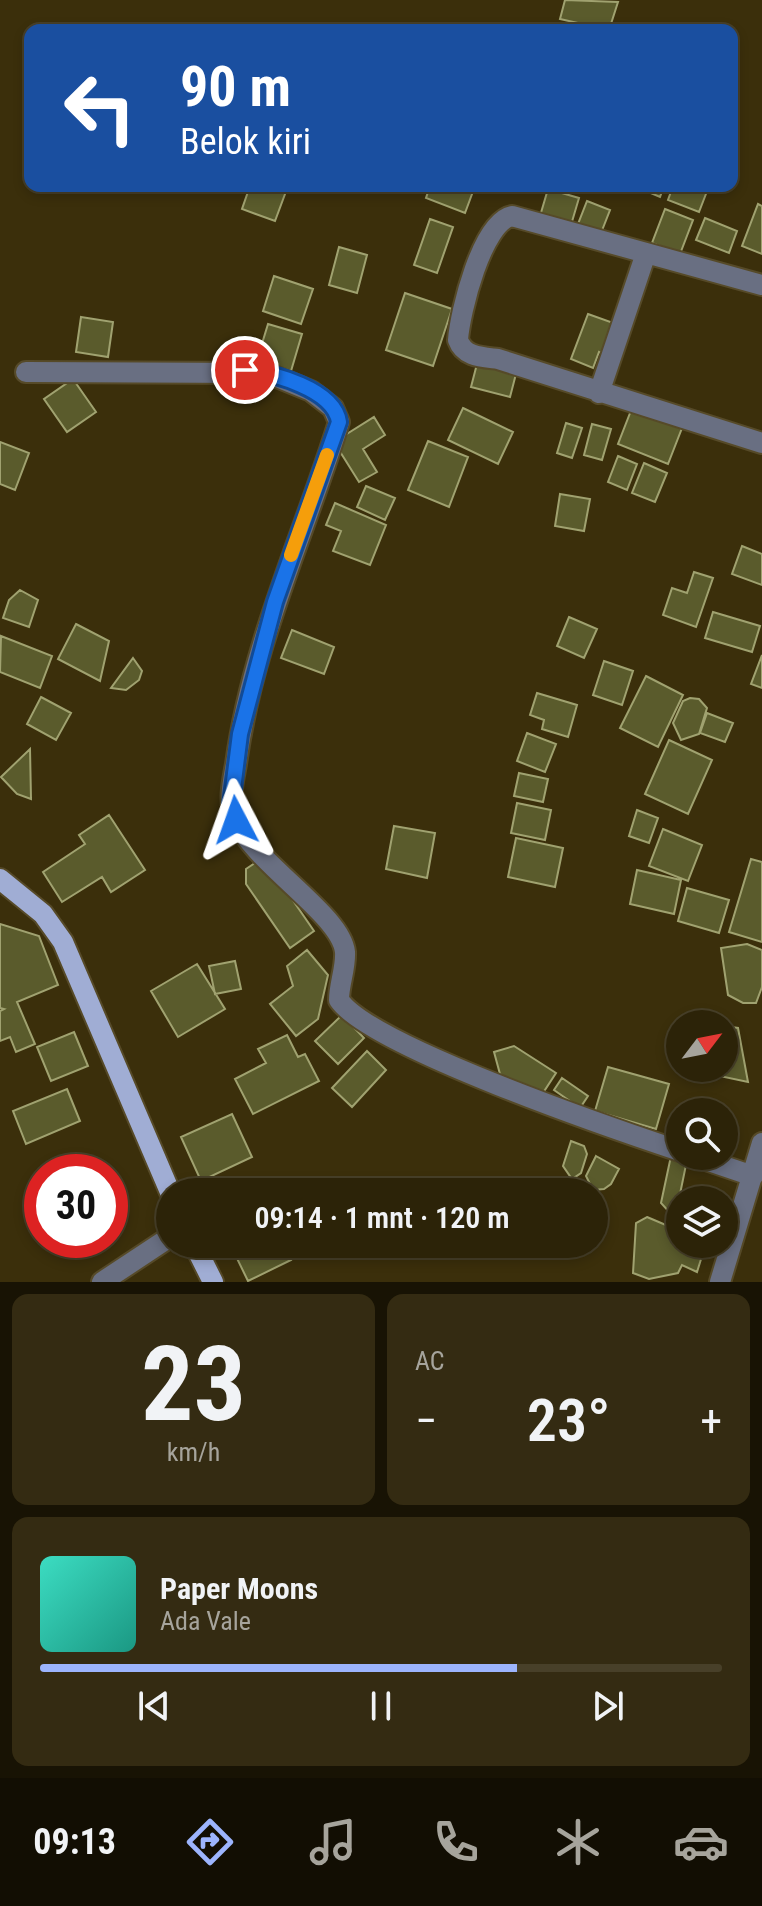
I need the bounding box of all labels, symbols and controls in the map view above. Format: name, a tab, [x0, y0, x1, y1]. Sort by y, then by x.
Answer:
text: 90 m	[180, 54, 291, 120]
icon: left	[48, 56, 152, 160]
text: Belok kiri	[180, 121, 311, 163]
pin	[211, 336, 279, 404]
icon: arrive	[223, 348, 267, 392]
position arrow	[194, 778, 278, 862]
north arrow	[666, 1010, 738, 1082]
map controls	[666, 1010, 738, 1258]
button: search	[666, 1098, 738, 1170]
speed limit sign: 30	[24, 1154, 128, 1258]
button: layers	[666, 1186, 738, 1258]
text: 09:14 · 1 mnt · 120 m	[254, 1200, 510, 1235]
text: 23	[141, 1324, 246, 1445]
text: AC	[415, 1346, 445, 1376]
text: 23°	[527, 1385, 610, 1456]
text: −	[415, 1395, 437, 1447]
text: +	[700, 1395, 722, 1447]
text: km/h	[167, 1437, 220, 1467]
text: Paper Moons	[160, 1571, 318, 1606]
text: Ada Vale	[160, 1606, 251, 1636]
icon: previous	[132, 1684, 176, 1728]
icon: pause	[359, 1684, 403, 1728]
icon: next	[586, 1684, 630, 1728]
icon: directions	[182, 1814, 238, 1870]
icon: music	[305, 1814, 361, 1870]
icon: phone	[428, 1814, 484, 1870]
icon: climate	[550, 1814, 606, 1870]
icon: car	[673, 1814, 729, 1870]
text: 09:13	[33, 1821, 116, 1863]

